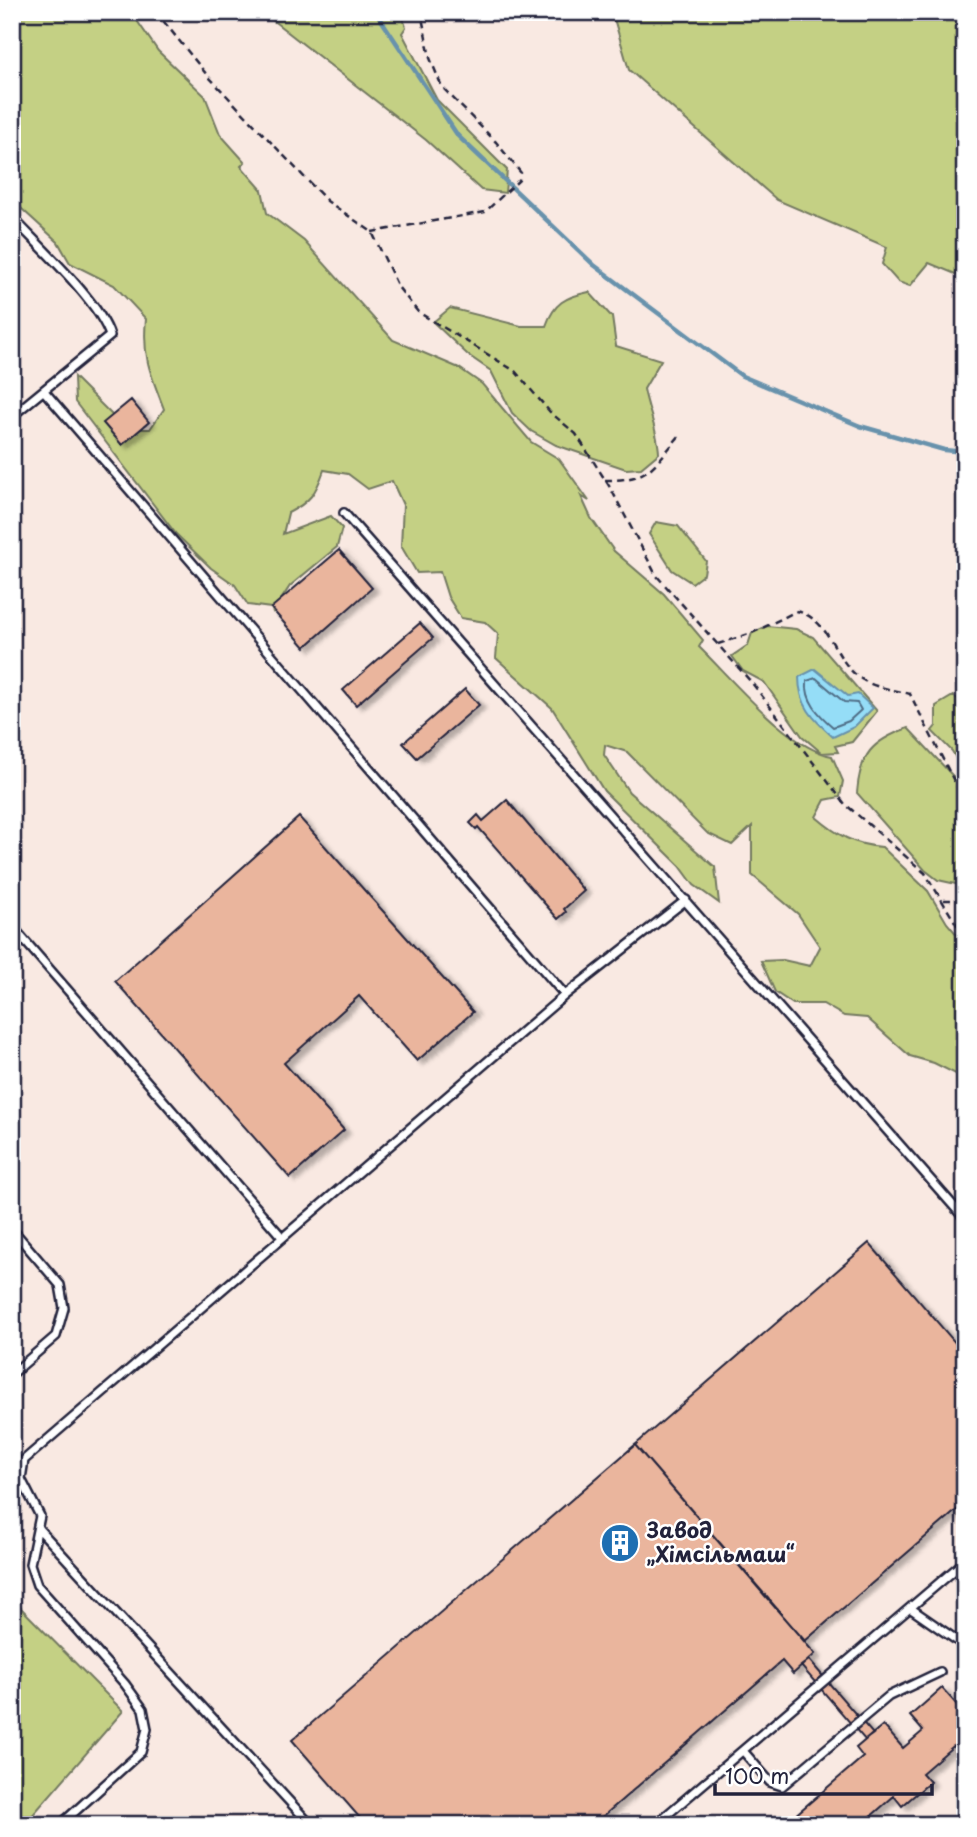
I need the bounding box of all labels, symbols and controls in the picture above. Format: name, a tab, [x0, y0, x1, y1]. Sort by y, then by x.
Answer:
place label: Завод „Хімсільмаш“	[646, 1513, 795, 1569]
building icon: Завод „Хімсільмаш“	[599, 1522, 641, 1564]
scale bar	[715, 1753, 932, 1797]
text: 100 m	[725, 1759, 789, 1791]

